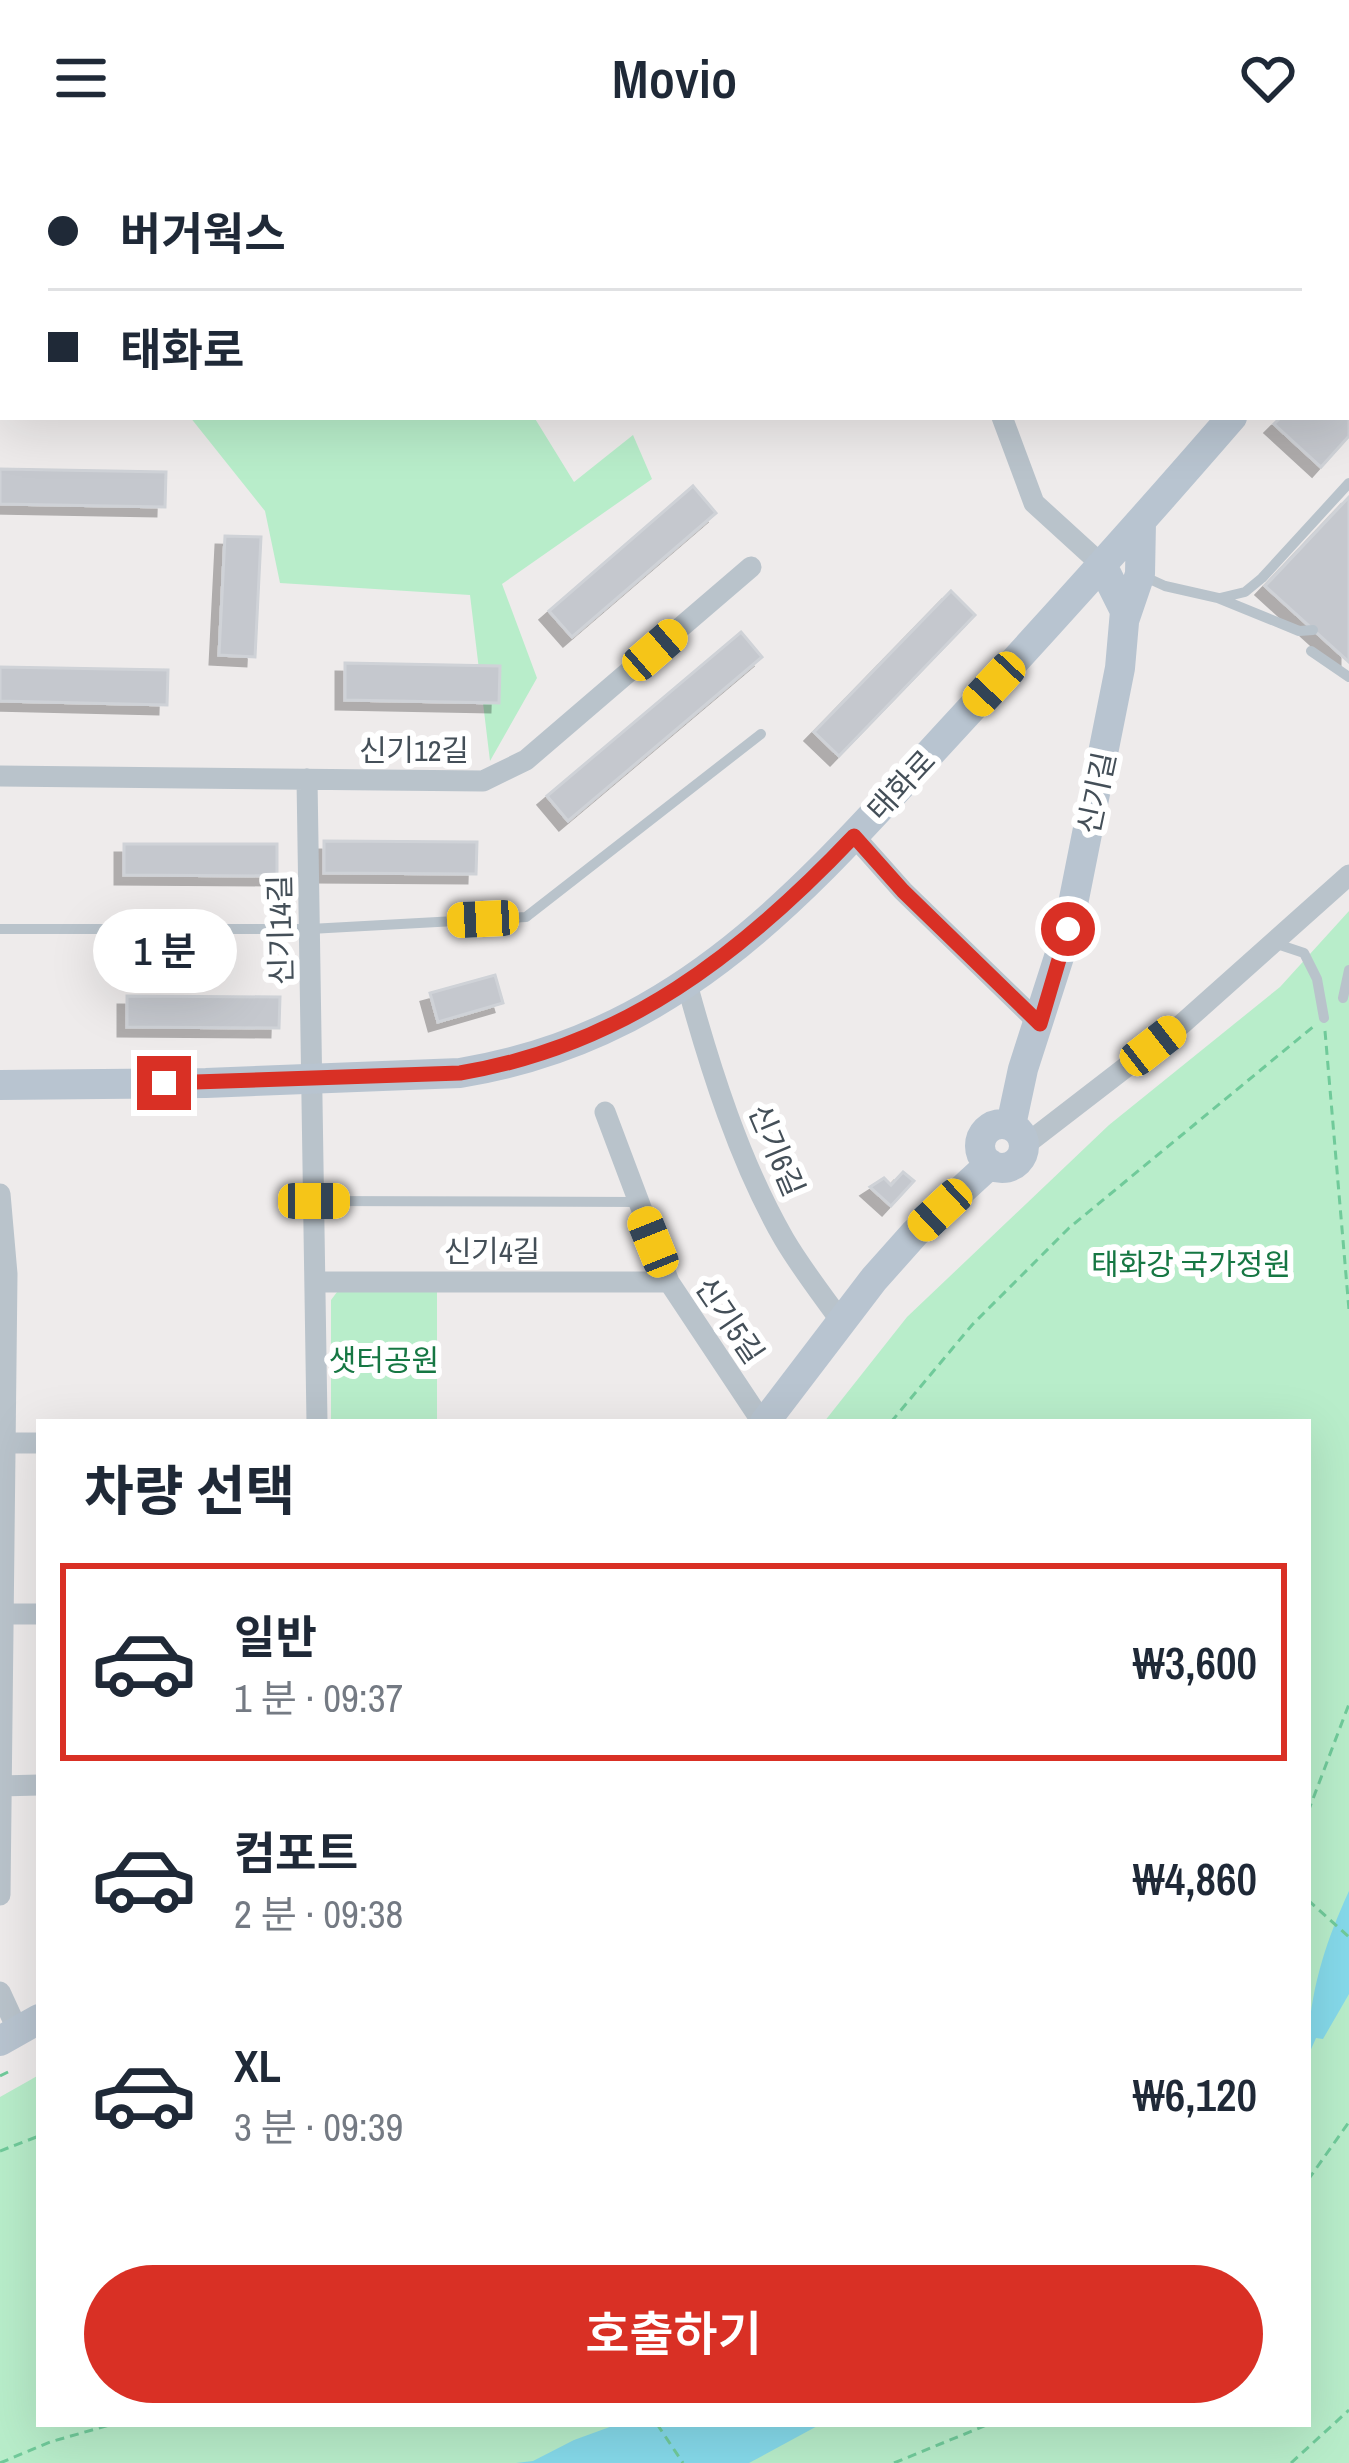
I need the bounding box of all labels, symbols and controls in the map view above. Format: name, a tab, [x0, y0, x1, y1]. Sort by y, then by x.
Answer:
text: Movio	[612, 42, 737, 115]
icon: menu	[48, 45, 114, 111]
icon: heart	[1235, 45, 1301, 111]
text: 버거웍스	[120, 203, 286, 264]
text: 태화로	[120, 319, 244, 380]
car	[616, 613, 694, 687]
car	[956, 645, 1032, 723]
street label: 신기12길	[359, 730, 469, 770]
street label: 태화로	[858, 741, 944, 829]
street label: 신기길	[1068, 748, 1124, 838]
street label: 신기14길	[259, 875, 301, 985]
car	[446, 899, 520, 939]
route start	[1041, 902, 1095, 956]
callout: 1 분	[92, 909, 236, 993]
text: 1 분	[134, 925, 196, 977]
car	[1114, 1010, 1192, 1082]
route end	[137, 1056, 191, 1110]
street label: 신기6길	[740, 1098, 814, 1202]
car	[901, 1172, 979, 1248]
car	[278, 1183, 350, 1219]
car	[623, 1202, 683, 1282]
street label: 신기4길	[444, 1231, 540, 1271]
park label: 태화강 국가정원	[1091, 1244, 1291, 1284]
street label: 신기5길	[686, 1269, 774, 1371]
park label: 샛터공원	[329, 1340, 439, 1380]
text: 차량 선택	[84, 1454, 295, 1527]
text: 일반	[234, 1606, 317, 1667]
icon: car	[90, 1608, 198, 1716]
text: ₩3,600	[1133, 1632, 1257, 1693]
text: 1 분 · 09:37	[234, 1672, 403, 1724]
text: 컴포트	[234, 1822, 358, 1883]
icon: car	[90, 1824, 198, 1932]
text: ₩4,860	[1133, 1848, 1257, 1909]
text: 2 분 · 09:38	[234, 1888, 403, 1940]
text: XL	[234, 2035, 281, 2096]
icon: car	[90, 2040, 198, 2148]
text: ₩6,120	[1133, 2064, 1257, 2125]
text: 3 분 · 09:39	[234, 2101, 403, 2153]
button: 호출하기	[84, 2265, 1263, 2403]

